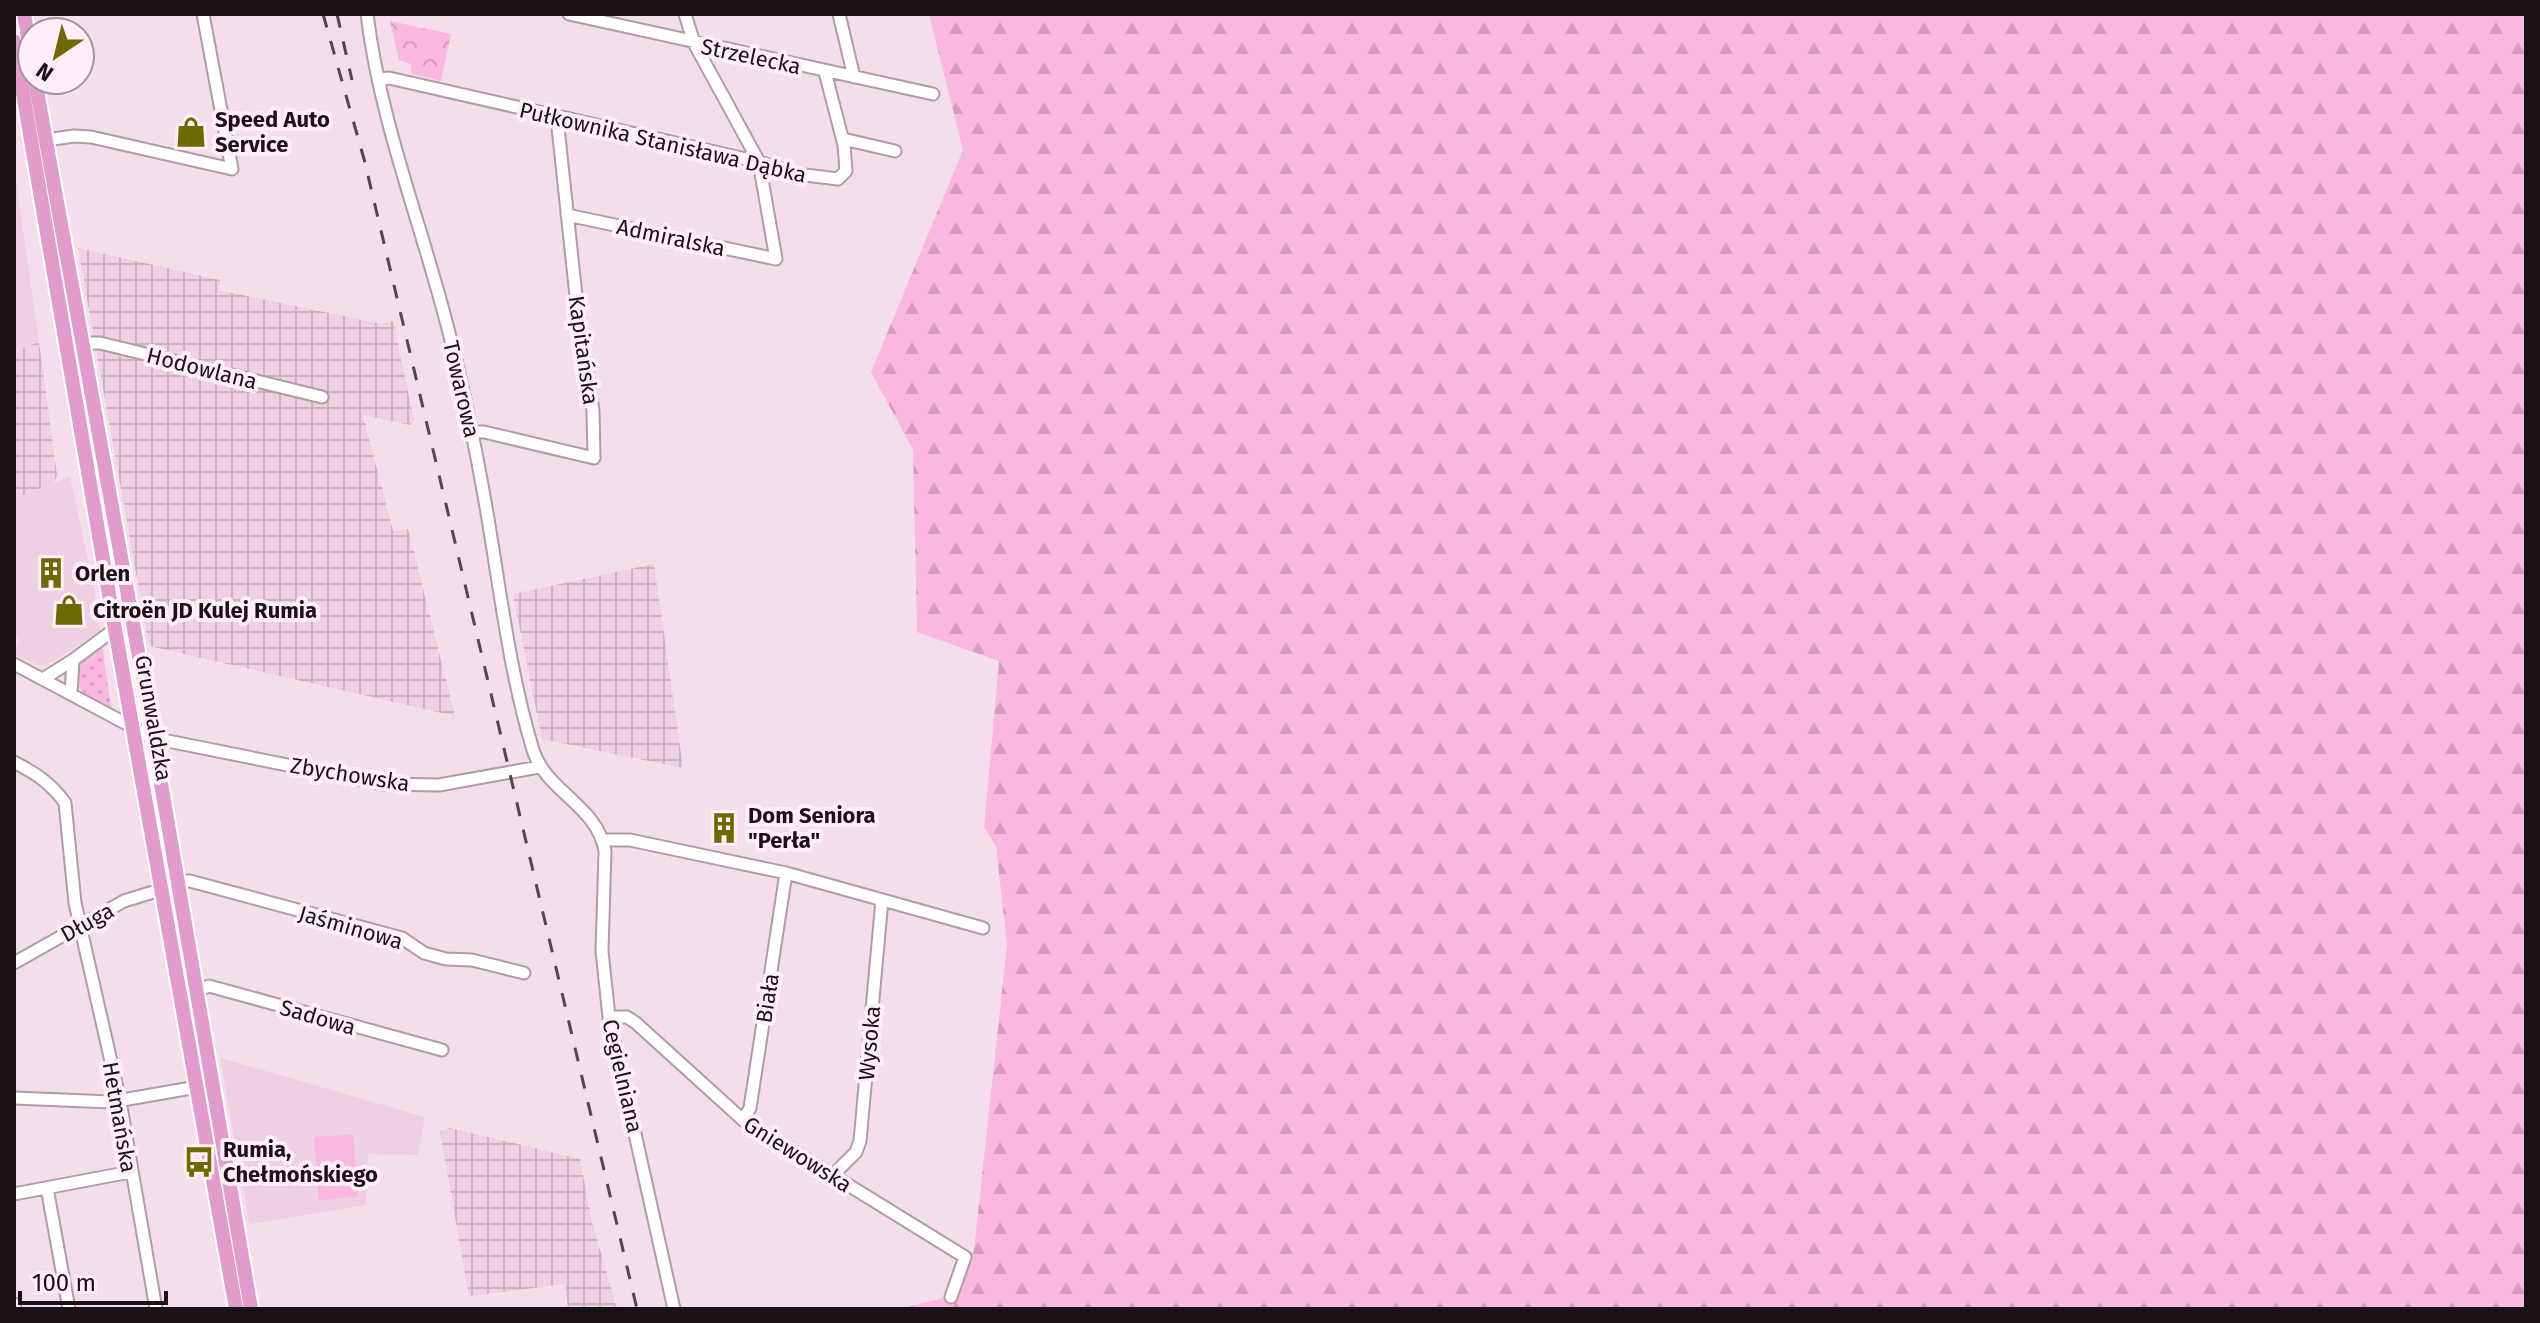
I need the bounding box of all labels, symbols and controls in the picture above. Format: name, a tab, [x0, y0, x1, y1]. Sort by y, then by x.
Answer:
north arrow	[16, 16, 96, 96]
street label: Strzelecka	[698, 33, 803, 80]
text: N	[31, 57, 59, 87]
street label: Pułkownika Stanisława Dąbka	[517, 96, 809, 189]
place label: Speed Auto Service	[215, 106, 330, 158]
shop icon: Speed Auto Service	[174, 115, 208, 149]
street label: Admiralska	[614, 213, 727, 262]
street label: Kapitańska	[562, 294, 605, 406]
street label: Towarowa	[437, 338, 486, 440]
street label: Hodowlana	[144, 342, 260, 395]
building icon: Orlen	[34, 556, 68, 590]
place label: Orlen	[75, 560, 130, 587]
shop icon: Citroën JD Kulej Rumia	[52, 593, 86, 627]
place label: Citroën JD Kulej Rumia	[93, 597, 317, 624]
street label: Grunwaldzka	[129, 653, 178, 783]
street label: Zbychowska	[288, 752, 412, 797]
place label: Dom Seniora "Perła"	[748, 802, 876, 854]
building icon: Dom Seniora "Perła"	[707, 811, 741, 845]
street label: Długa	[56, 897, 119, 948]
street label: Jaśminowa	[296, 900, 406, 955]
street label: Biała	[750, 971, 785, 1025]
street label: Sadowa	[277, 994, 359, 1041]
street label: Wysoka	[853, 1005, 886, 1082]
street label: Cegielniana	[596, 1017, 649, 1136]
street label: Hetmańska	[97, 1060, 143, 1174]
street label: Gniewowska	[739, 1111, 857, 1198]
place label: Rumia, Chełmońskiego	[223, 1136, 378, 1188]
bus stop icon: Rumia, Chełmońskiego	[182, 1145, 216, 1179]
scale bar	[20, 1255, 166, 1305]
text: 100 m	[32, 1269, 96, 1297]

